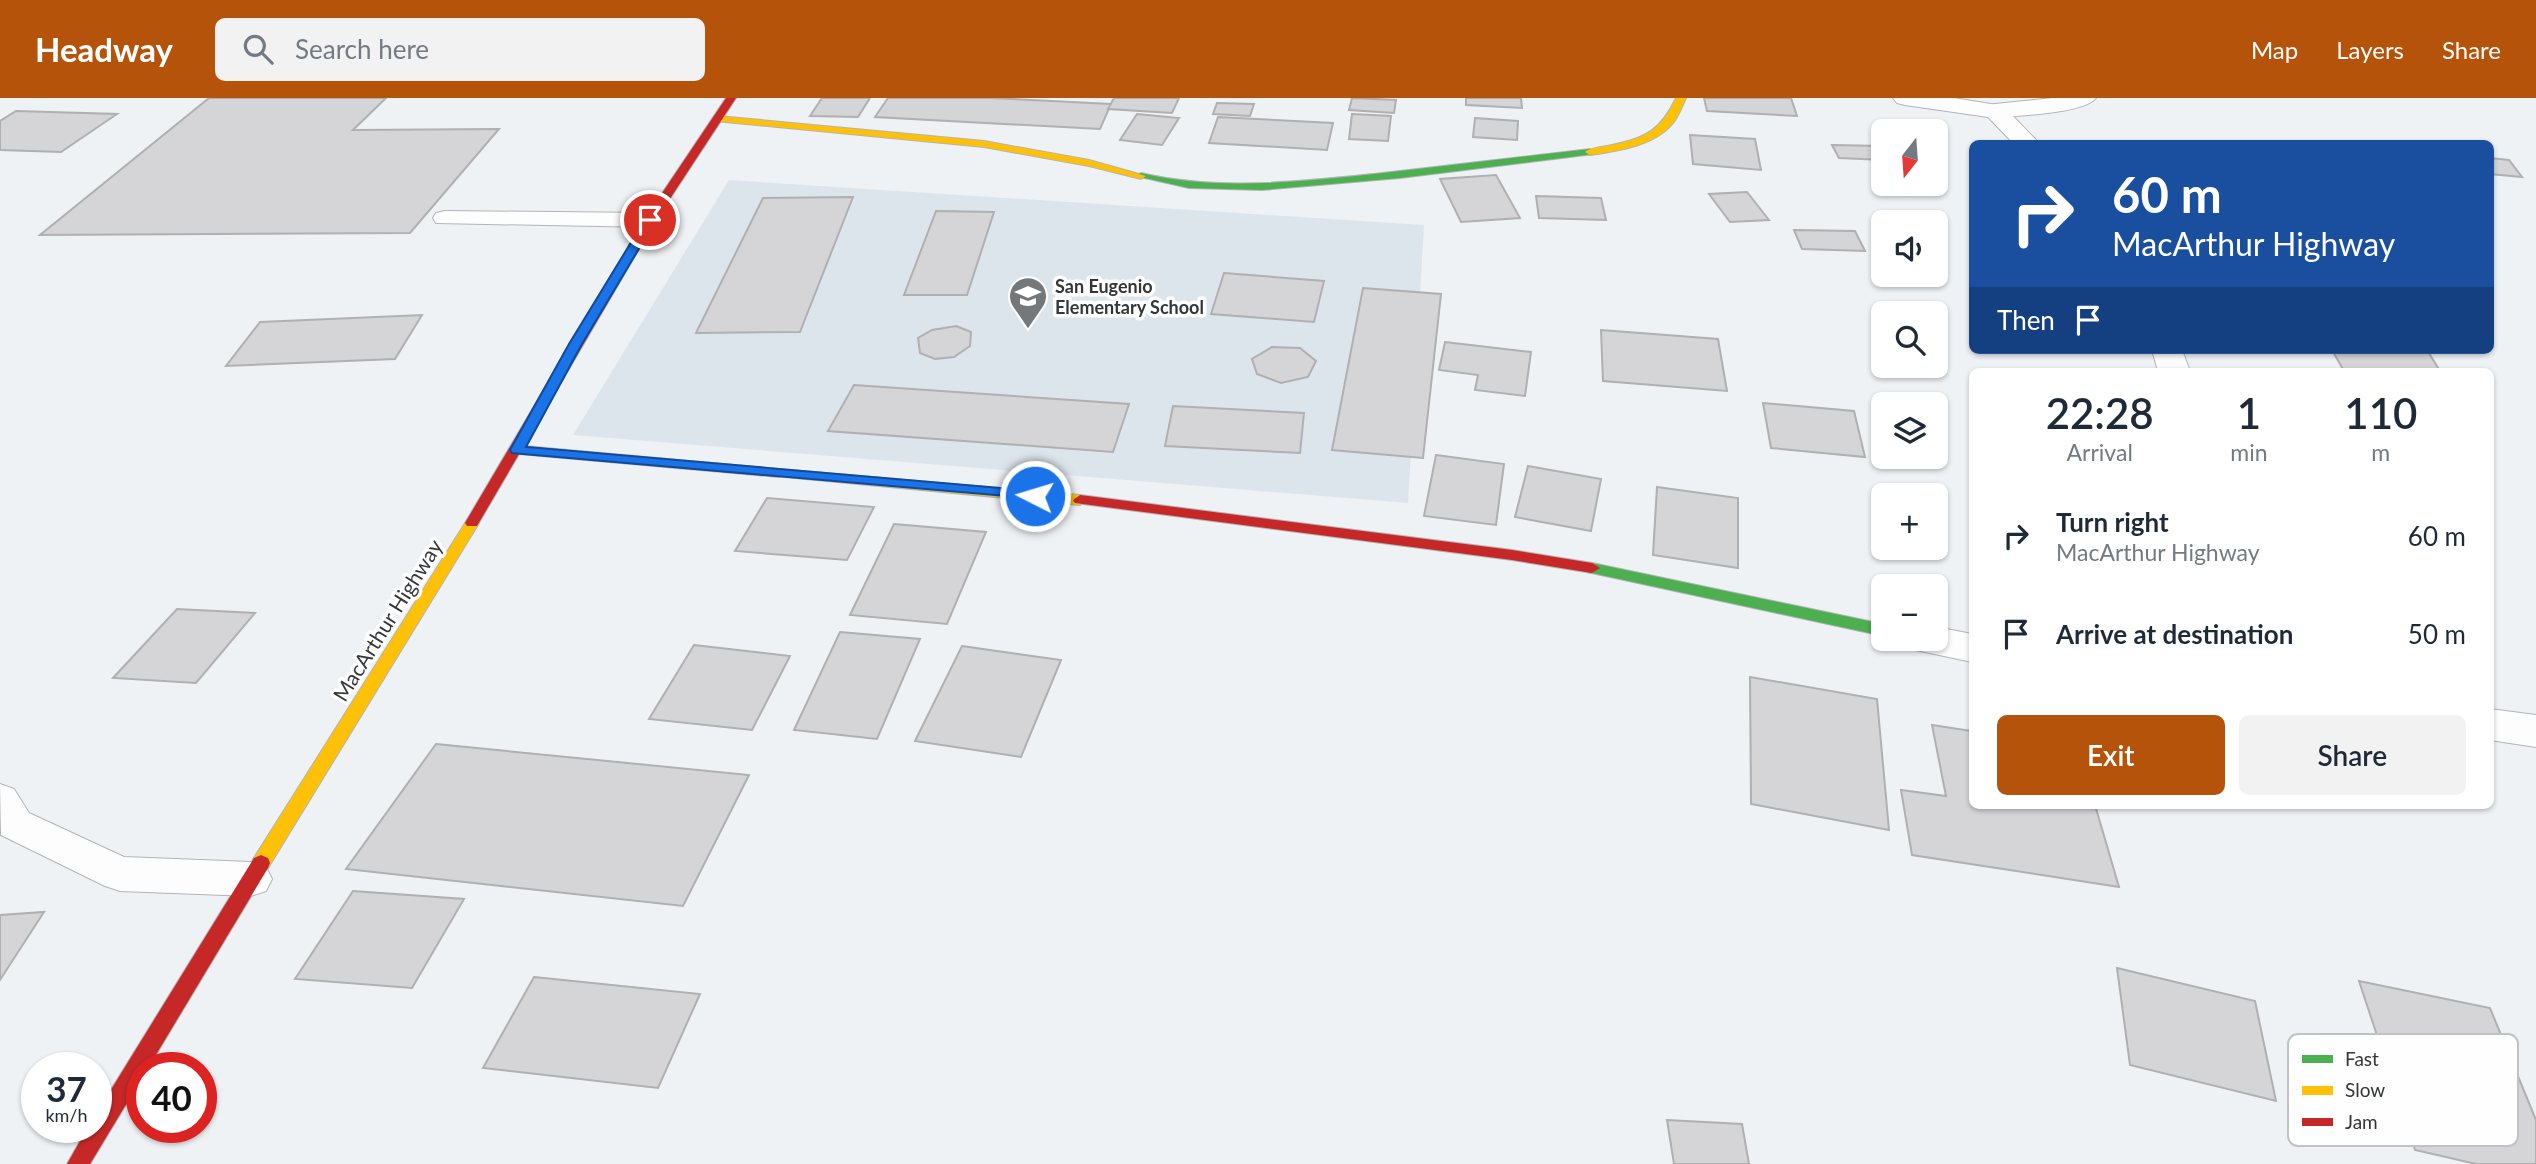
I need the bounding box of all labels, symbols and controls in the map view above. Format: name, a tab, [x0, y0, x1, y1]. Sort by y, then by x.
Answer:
search box	[215, 18, 705, 81]
text: Headway	[35, 29, 173, 69]
icon: search	[239, 30, 277, 68]
text: Search here	[295, 33, 429, 65]
text: Map	[2251, 35, 2298, 64]
text: Layers	[2336, 35, 2404, 64]
text: Share	[2442, 35, 2501, 64]
north arrow	[1871, 119, 1948, 196]
map controls	[1871, 119, 1948, 651]
text: 60 m	[2112, 165, 2222, 223]
icon: right	[1997, 168, 2088, 259]
pin	[620, 190, 680, 250]
icon: arrive	[631, 201, 669, 239]
button: sound	[1871, 210, 1948, 287]
text: MacArthur Highway	[2112, 224, 2395, 263]
school or university icon: San Eugenio Elementary School	[1007, 275, 1049, 330]
place label: San Eugenio Elementary School	[1055, 275, 1204, 318]
button: search	[1871, 301, 1948, 378]
icon: arrive	[2069, 301, 2107, 339]
text: Then	[1997, 304, 2055, 336]
text: 22:28	[2046, 388, 2154, 438]
text: 1	[2237, 388, 2261, 438]
text: 110	[2344, 388, 2417, 438]
button: layers	[1871, 392, 1948, 469]
text: Arrival	[2067, 438, 2133, 466]
text: min	[2230, 438, 2268, 466]
text: m	[2371, 438, 2390, 466]
position arrow	[998, 459, 1072, 533]
button: +	[1871, 483, 1948, 560]
text: Turn right	[2056, 506, 2169, 538]
icon: right	[1997, 517, 2035, 555]
text: 60 m	[2408, 520, 2466, 552]
street label: MacArthur Highway	[327, 534, 447, 705]
text: MacArthur Highway	[2056, 538, 2260, 566]
button: −	[1871, 574, 1948, 651]
icon: arrive	[1997, 615, 2035, 653]
text: Arrive at destination	[2056, 618, 2293, 650]
text: 50 m	[2408, 618, 2466, 650]
button: Exit	[1997, 715, 2225, 795]
button: Share	[2239, 715, 2466, 795]
legend	[2288, 1034, 2518, 1146]
text: Fast	[2345, 1047, 2379, 1070]
speed limit sign: 40	[126, 1052, 217, 1143]
text: 37	[46, 1067, 87, 1109]
text: Slow	[2345, 1078, 2385, 1101]
text: km/h	[45, 1104, 88, 1126]
text: Jam	[2345, 1110, 2378, 1133]

